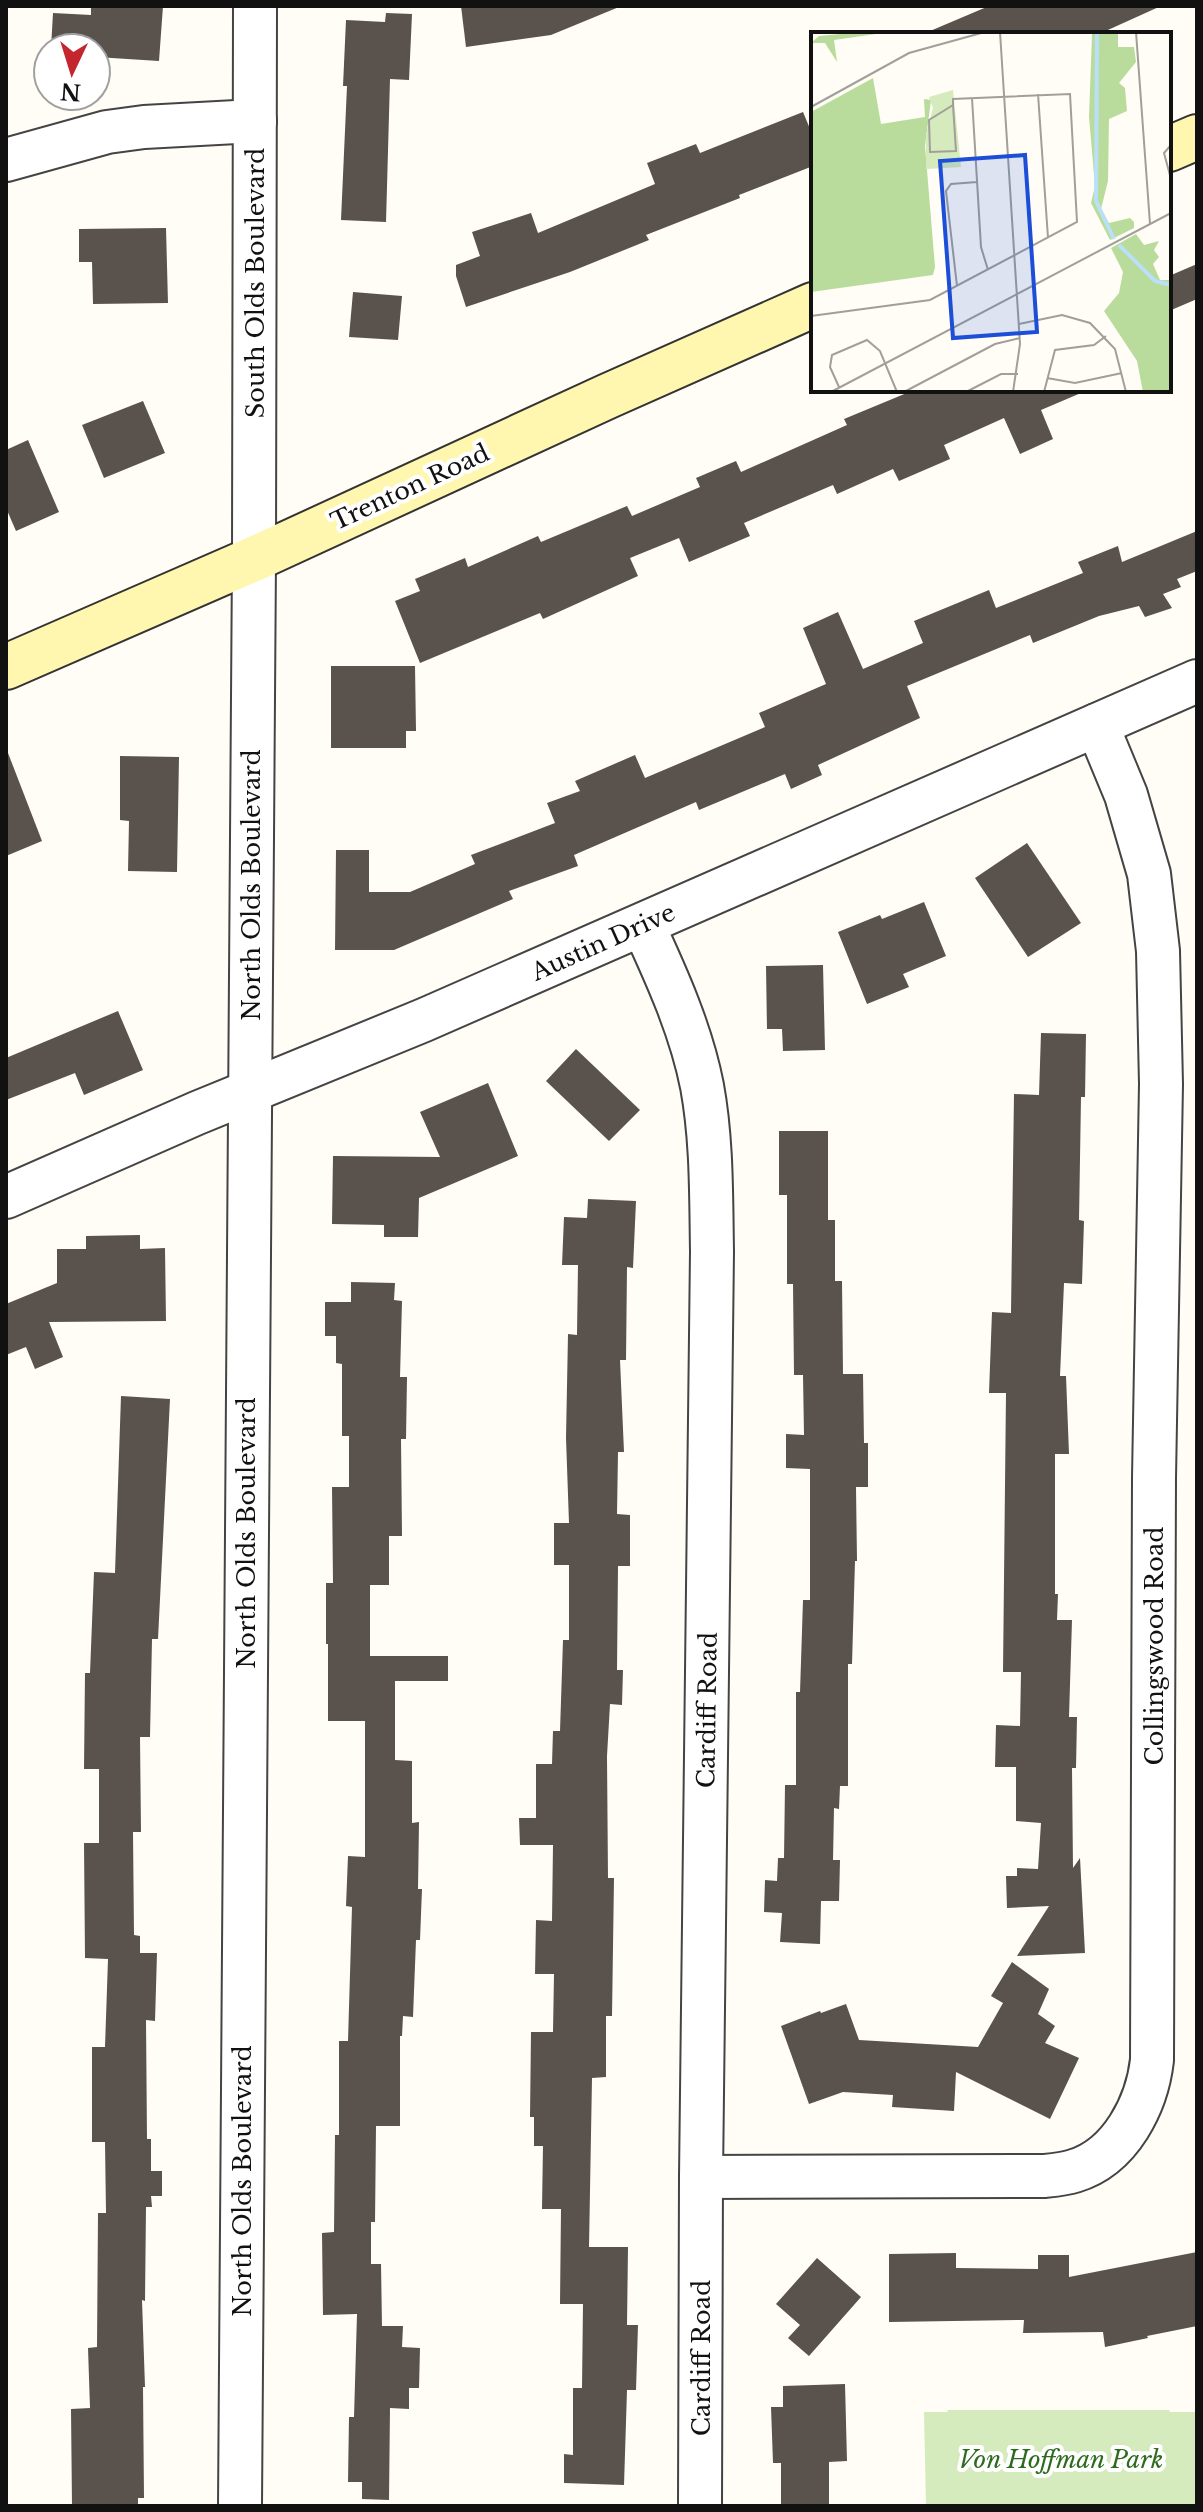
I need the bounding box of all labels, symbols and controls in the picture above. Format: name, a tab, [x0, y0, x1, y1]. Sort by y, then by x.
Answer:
north arrow	[32, 32, 112, 112]
inset map	[811, 32, 1171, 392]
text: N	[59, 77, 82, 106]
street label: South Olds Boulevard	[241, 148, 270, 418]
street label: Trenton Road	[326, 438, 494, 536]
street label: North Olds Boulevard	[237, 749, 266, 1021]
street label: Austin Drive	[526, 897, 679, 987]
street label: North Olds Boulevard	[232, 1397, 261, 1669]
street label: Collingswood Road	[1140, 1527, 1169, 1765]
street label: Cardiff Road	[691, 1632, 723, 1788]
street label: North Olds Boulevard	[228, 2045, 257, 2317]
street label: Cardiff Road	[687, 2280, 716, 2436]
park label: Von Hoffman Park	[959, 2445, 1163, 2474]

